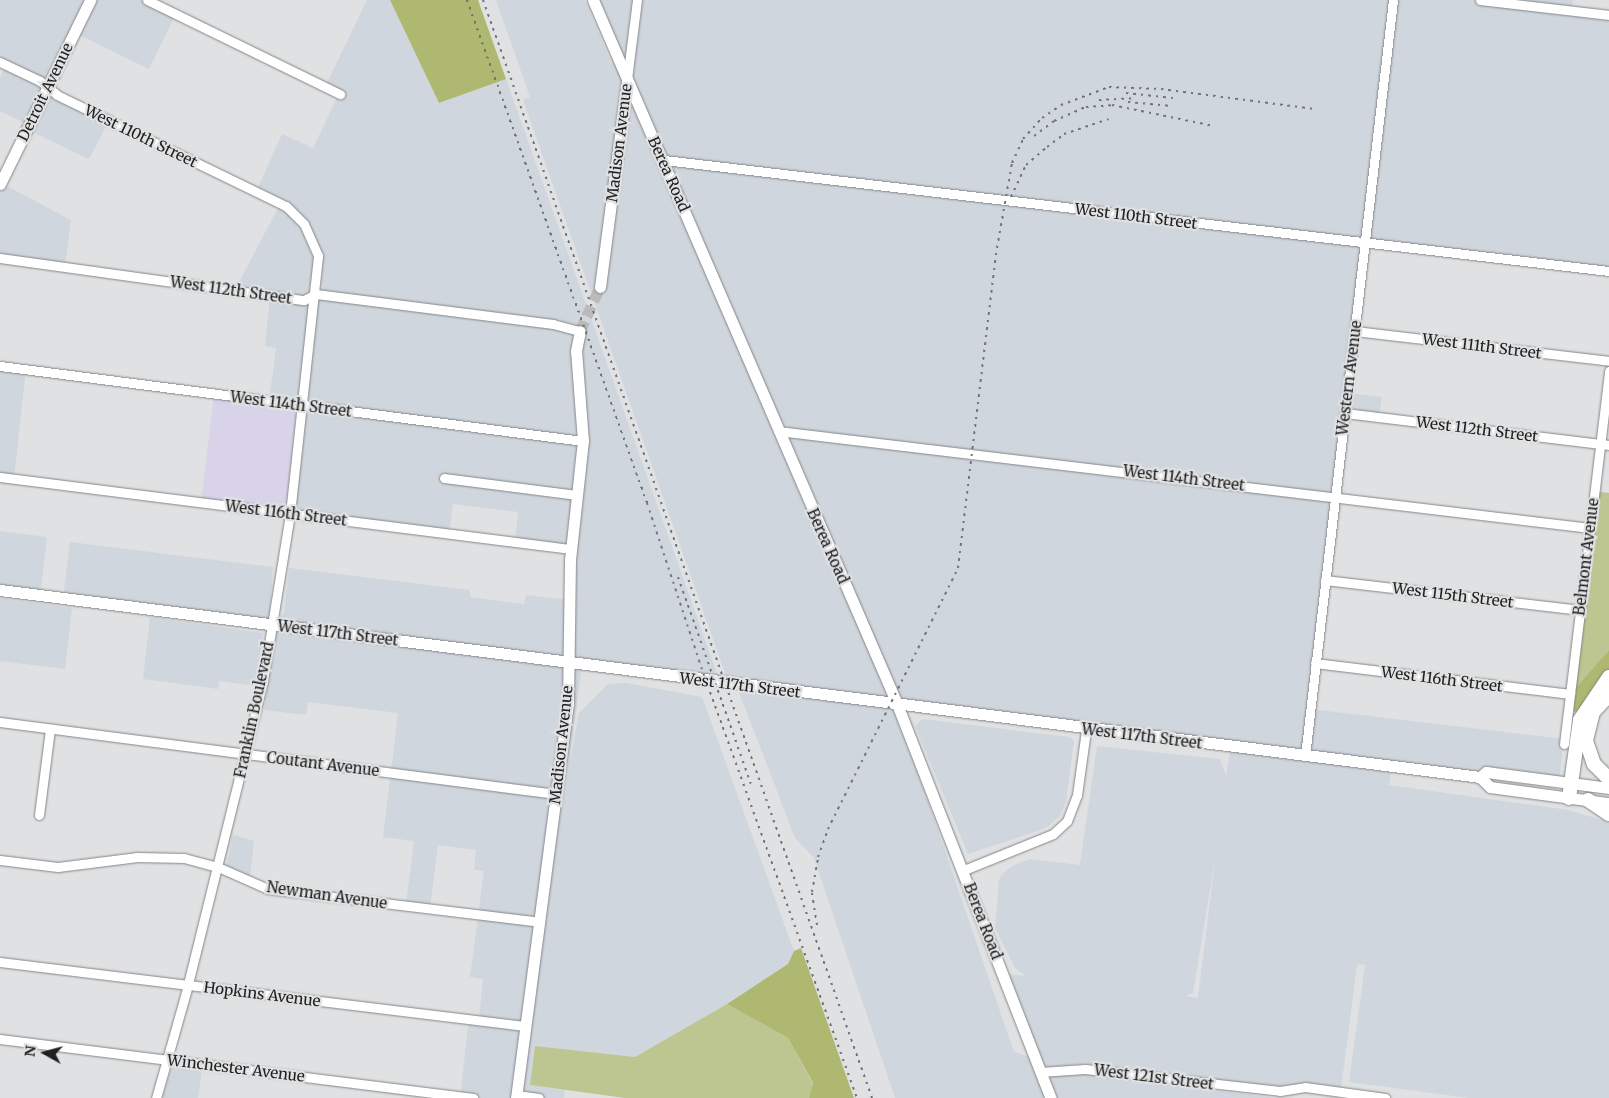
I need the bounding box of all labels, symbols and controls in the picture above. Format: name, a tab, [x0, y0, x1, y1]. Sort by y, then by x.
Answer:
street label: Detroit Avenue	[13, 40, 77, 144]
street label: Madison Avenue	[603, 83, 635, 203]
street label: West 110th Street	[82, 101, 200, 171]
street label: Berea Road	[644, 134, 694, 214]
street label: West 110th Street	[1074, 200, 1198, 232]
street label: West 112th Street	[169, 273, 293, 307]
street label: Western Avenue	[1333, 319, 1365, 437]
street label: West 111th Street	[1421, 330, 1543, 362]
street label: West 114th Street	[229, 388, 353, 420]
street label: West 112th Street	[1415, 413, 1539, 445]
street label: West 114th Street	[1122, 462, 1246, 494]
street label: West 116th Street	[224, 497, 348, 529]
street label: Belmont Avenue	[1570, 497, 1602, 617]
street label: Berea Road	[803, 506, 853, 586]
street label: West 115th Street	[1391, 579, 1515, 611]
street label: West 117th Street	[277, 617, 399, 649]
street label: Franklin Boulevard	[231, 640, 277, 780]
street label: West 116th Street	[1380, 663, 1504, 695]
street label: West 117th Street	[679, 669, 801, 701]
street label: Madison Avenue	[546, 685, 576, 805]
street label: West 117th Street	[1081, 720, 1203, 752]
street label: Coutant Avenue	[266, 748, 380, 780]
street label: Newman Avenue	[266, 878, 388, 912]
street label: Berea Road	[960, 880, 1006, 962]
street label: Hopkins Avenue	[203, 978, 321, 1010]
north arrow	[20, 1028, 70, 1078]
text: N	[21, 1045, 40, 1058]
street label: Winchester Avenue	[166, 1051, 306, 1085]
street label: West 121st Street	[1093, 1061, 1215, 1093]

